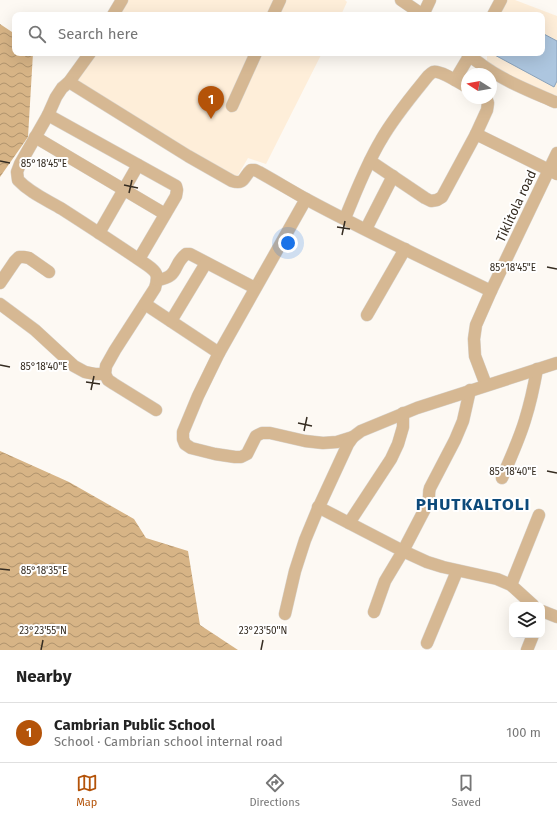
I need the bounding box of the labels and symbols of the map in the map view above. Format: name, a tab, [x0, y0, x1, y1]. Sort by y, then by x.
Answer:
north arrow	[461, 68, 497, 104]
pin: 1	[198, 86, 224, 119]
text: 85°18'45"E	[21, 158, 67, 170]
street label: Tiklitola road	[493, 168, 539, 244]
your location	[278, 233, 298, 253]
text: 85°18'45"E	[490, 262, 536, 274]
text: 85°18'40"E	[20, 361, 68, 373]
text: 85°18'40"E	[489, 466, 537, 478]
district label: PHUTKALTOLI	[416, 494, 530, 515]
text: 85°18'35"E	[21, 565, 67, 577]
text: 23°23'55"N	[19, 625, 67, 637]
text: 23°23'50"N	[239, 625, 287, 637]

